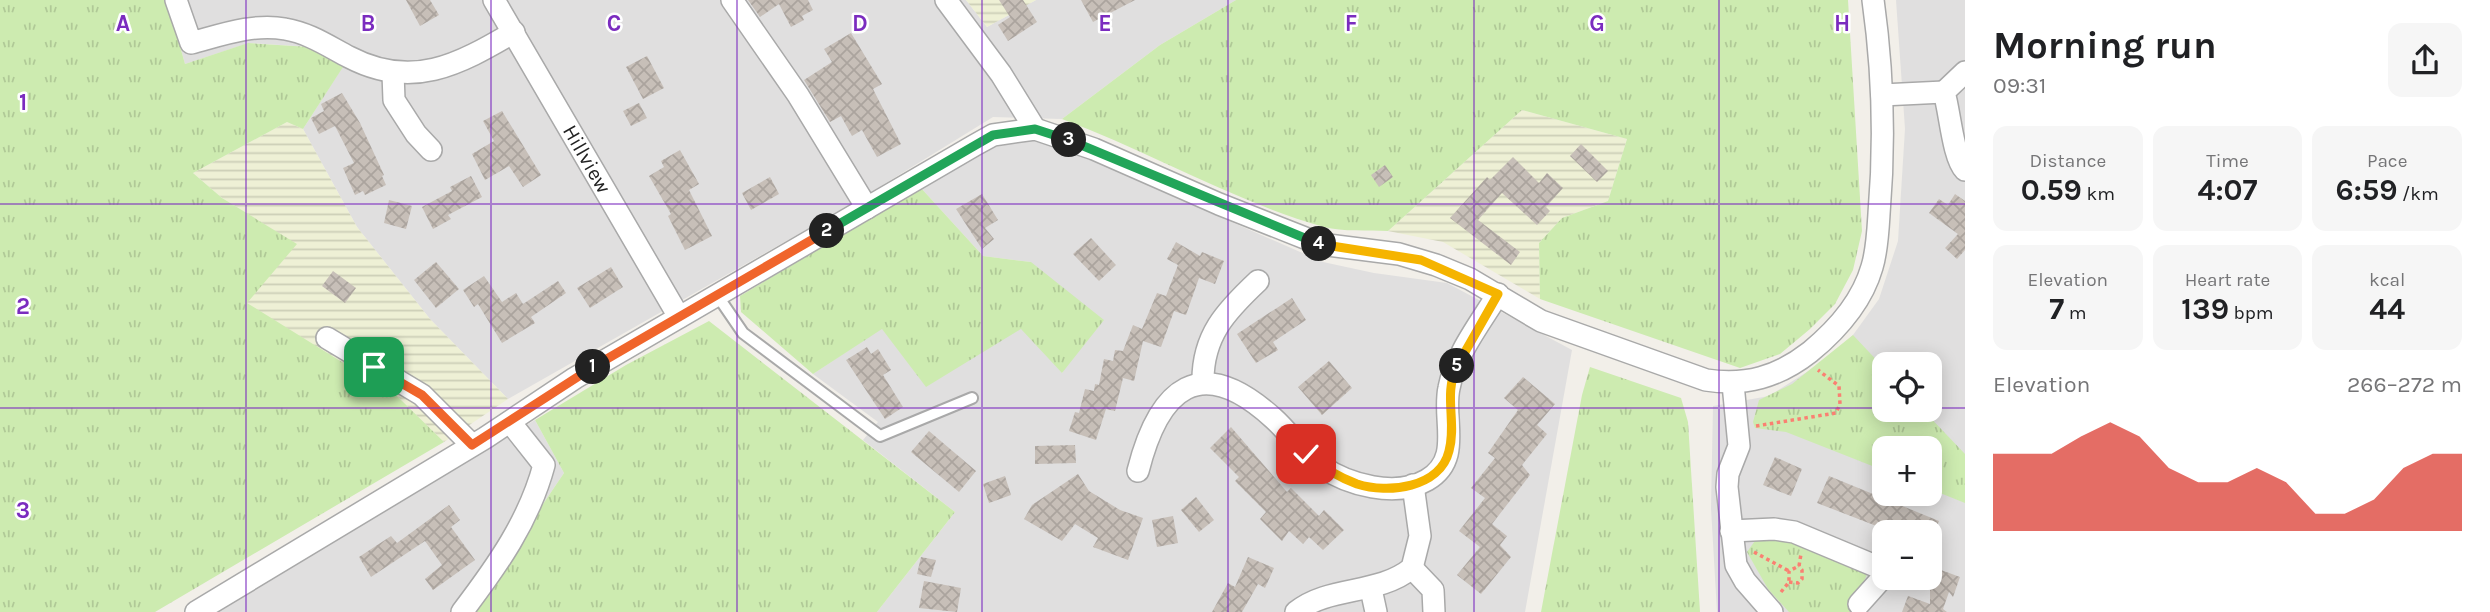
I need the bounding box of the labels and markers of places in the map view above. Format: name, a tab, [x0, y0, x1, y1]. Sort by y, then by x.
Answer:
pin: 3	[1052, 122, 1086, 158]
pin: 2	[810, 214, 844, 248]
pin: 4	[1302, 226, 1336, 262]
pin	[344, 337, 404, 397]
pin: 5	[1440, 348, 1474, 384]
pin: 1	[576, 350, 610, 384]
pin	[1276, 424, 1336, 484]

